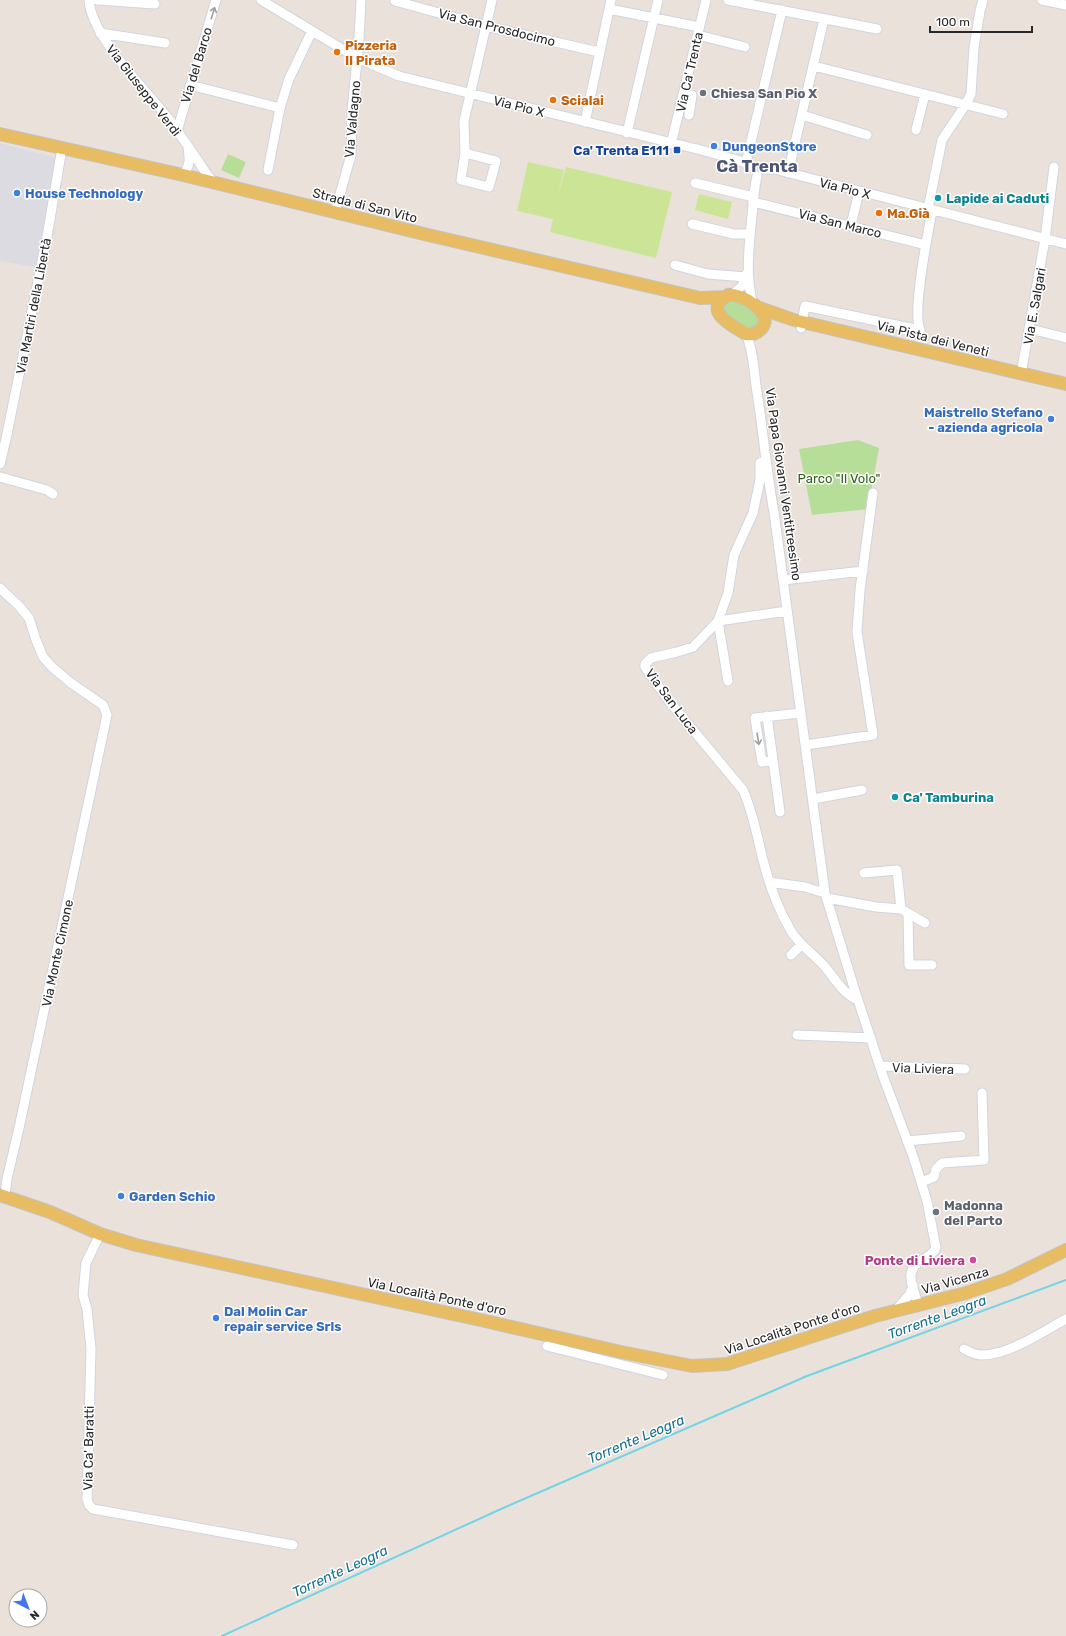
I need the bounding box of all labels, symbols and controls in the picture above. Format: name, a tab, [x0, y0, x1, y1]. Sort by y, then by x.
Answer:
one-way arrow	[210, 6, 217, 19]
street label: Via San Prosdocimo	[437, 6, 557, 49]
scale bar	[930, 8, 1032, 34]
text: 100 m	[936, 15, 970, 29]
street label: Via del Barco	[178, 25, 215, 105]
street label: Via Ca' Trenta	[673, 31, 706, 114]
place label: Pizzeria Il Pirata	[345, 38, 397, 68]
street label: Via Giuseppe Verdi	[103, 42, 184, 139]
marker: Pizzeria Il Pirata	[332, 47, 342, 57]
street label: Via Valdagno	[342, 80, 364, 159]
place label: Chiesa San Pio X	[711, 86, 817, 101]
marker: Chiesa San Pio X	[698, 88, 708, 98]
street label: Via Pio X	[492, 93, 546, 120]
place label: Scialai	[561, 93, 604, 108]
marker: Scialai	[548, 95, 558, 105]
place label: DungeonStore	[722, 139, 817, 154]
marker: DungeonStore	[709, 141, 719, 151]
place label: Ca' Trenta E111	[573, 143, 669, 158]
marker: Ca' Trenta E111	[672, 145, 682, 155]
district label: Cà Trenta	[716, 156, 798, 176]
street label: Via Pio X	[818, 175, 872, 202]
street label: Strada di San Vito	[311, 185, 419, 226]
place label: House Technology	[25, 186, 143, 201]
marker: House Technology	[12, 188, 22, 198]
place label: Lapide ai Caduti	[946, 191, 1049, 206]
marker: Lapide ai Caduti	[933, 193, 943, 203]
street label: Via San Marco	[797, 206, 883, 241]
place label: Ma.Già	[887, 206, 930, 221]
marker: Ma.Già	[874, 208, 884, 218]
street label: Via Martiri della Libertà	[13, 237, 54, 375]
street label: Via E. Salgari	[1020, 266, 1050, 346]
street label: Via Pista dei Veneti	[875, 317, 990, 360]
street label: Via Papa Giovanni Ventitreesimo	[763, 386, 804, 582]
place label: Maistrello Stefano - azienda agricola	[924, 405, 1043, 435]
marker: Maistrello Stefano - azienda agricola	[1046, 414, 1056, 424]
park label: Parco "Il Volo"	[798, 471, 881, 486]
street label: Via San Luca	[642, 666, 701, 737]
one-way arrow	[754, 732, 762, 745]
place label: Ca' Tamburina	[903, 790, 994, 805]
marker: Ca' Tamburina	[890, 792, 900, 802]
street label: Via Monte Cimone	[39, 898, 76, 1008]
street label: Via Liviera	[892, 1060, 954, 1077]
place label: Garden Schio	[129, 1189, 215, 1204]
marker: Garden Schio	[116, 1191, 126, 1201]
place label: Madonna del Parto	[944, 1198, 1003, 1228]
marker: Madonna del Parto	[931, 1207, 941, 1217]
place label: Ponte di Liviera	[865, 1253, 965, 1268]
marker: Ponte di Liviera	[968, 1255, 978, 1265]
street label: Via Vicenza	[920, 1264, 991, 1297]
street label: Via Località Ponte d'oro	[366, 1274, 508, 1319]
water label: Torrente Leogra	[886, 1292, 989, 1343]
street label: Via Località Ponte d'oro	[722, 1299, 862, 1358]
place label: Dal Molin Car repair service Srls	[224, 1304, 341, 1334]
marker: Dal Molin Car repair service Srls	[211, 1313, 221, 1323]
street label: Via Ca' Baratti	[80, 1406, 97, 1490]
water label: Torrente Leogra	[585, 1411, 687, 1468]
water label: Torrente Leogra	[290, 1542, 391, 1601]
north arrow	[8, 1588, 48, 1628]
text: N	[27, 1608, 42, 1623]

